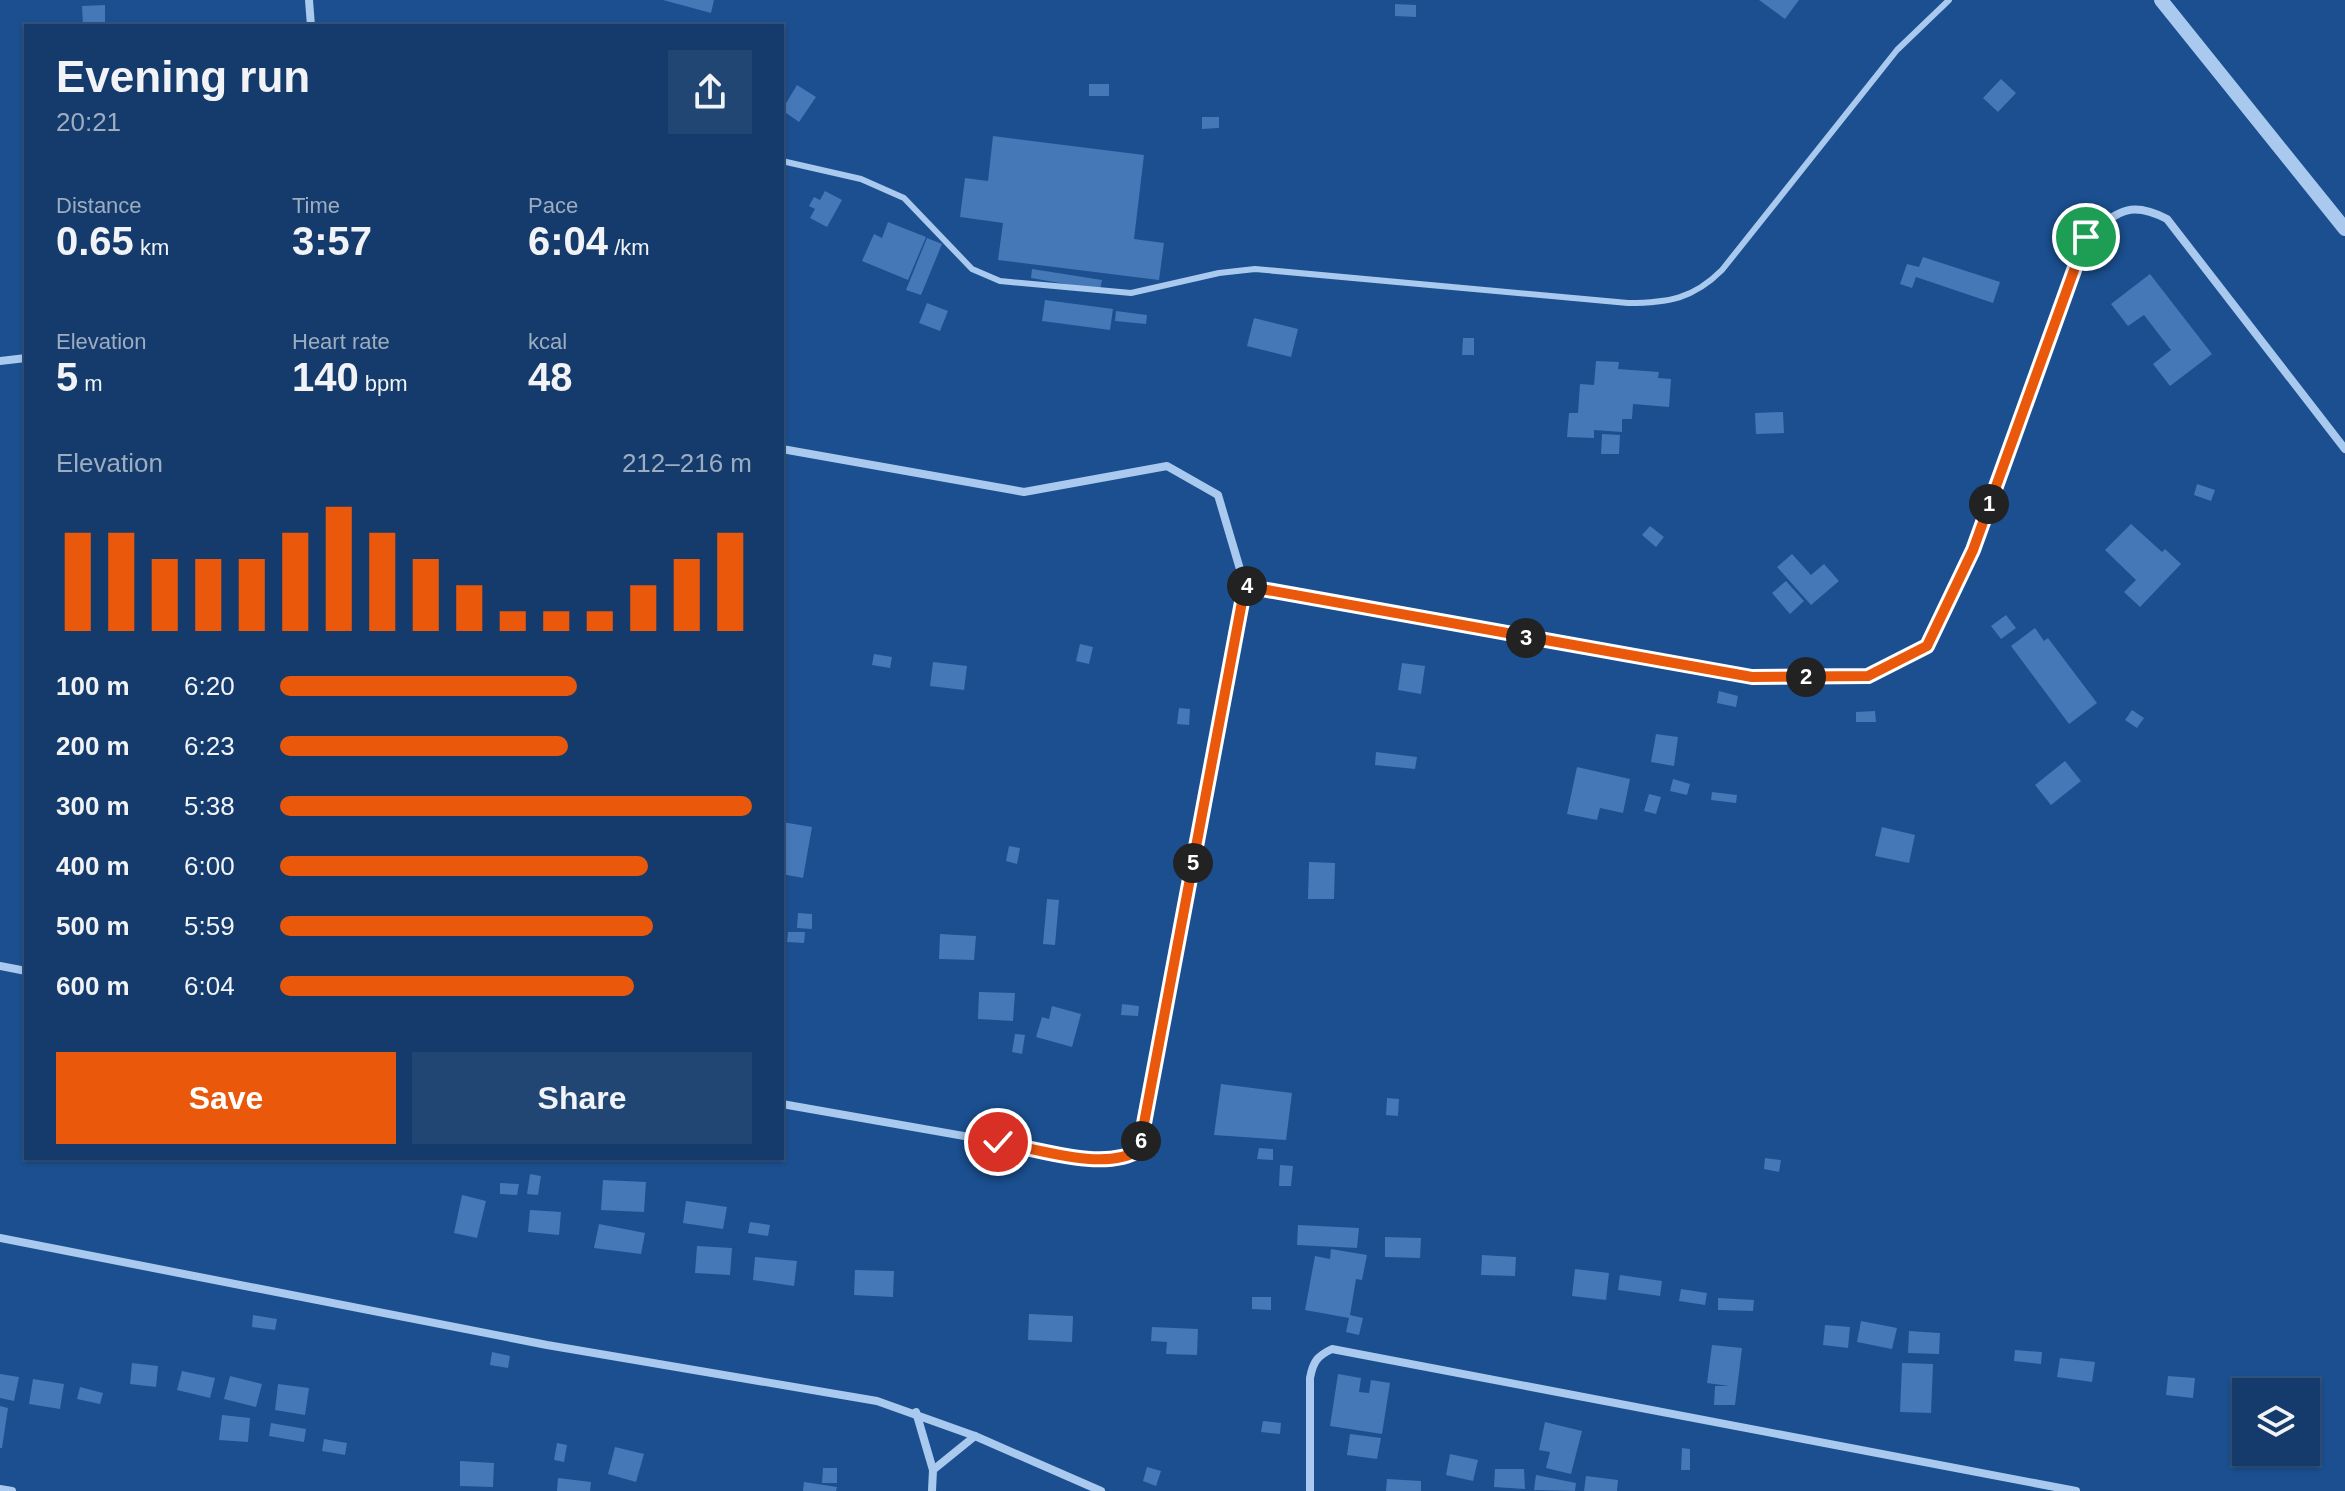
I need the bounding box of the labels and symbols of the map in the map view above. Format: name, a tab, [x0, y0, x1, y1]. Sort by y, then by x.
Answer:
pin	[2052, 203, 2120, 271]
pin: 1	[1969, 484, 2009, 524]
pin: 4	[1227, 566, 1267, 606]
pin: 3	[1506, 618, 1546, 658]
pin: 2	[1786, 657, 1826, 697]
pin: 5	[1173, 843, 1213, 883]
pin	[964, 1108, 1032, 1176]
pin: 6	[1121, 1121, 1161, 1161]

